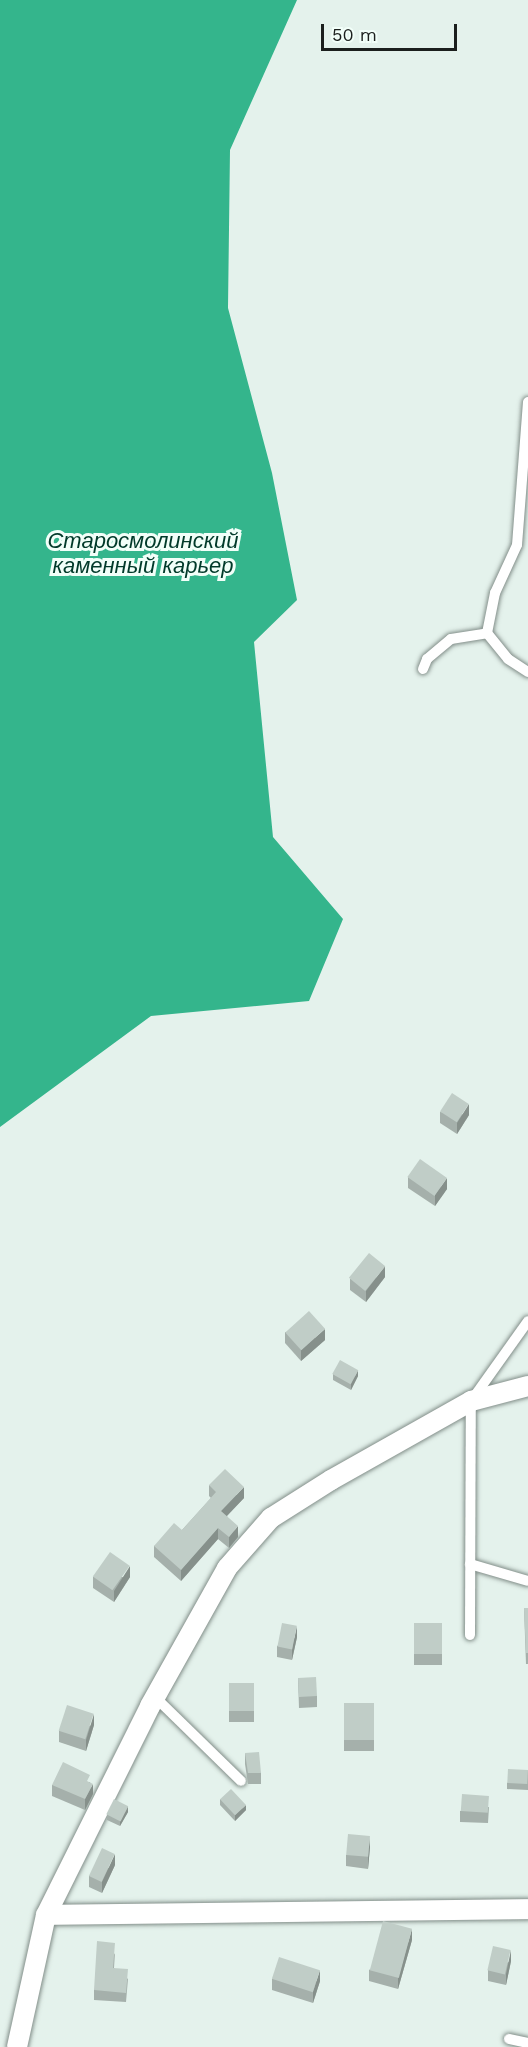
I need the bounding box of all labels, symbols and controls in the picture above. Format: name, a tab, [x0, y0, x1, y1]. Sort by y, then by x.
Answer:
scale bar	[324, 12, 460, 50]
text: 50 m	[332, 24, 377, 45]
water label: Старосмолинский каменный карьер	[47, 527, 239, 578]

